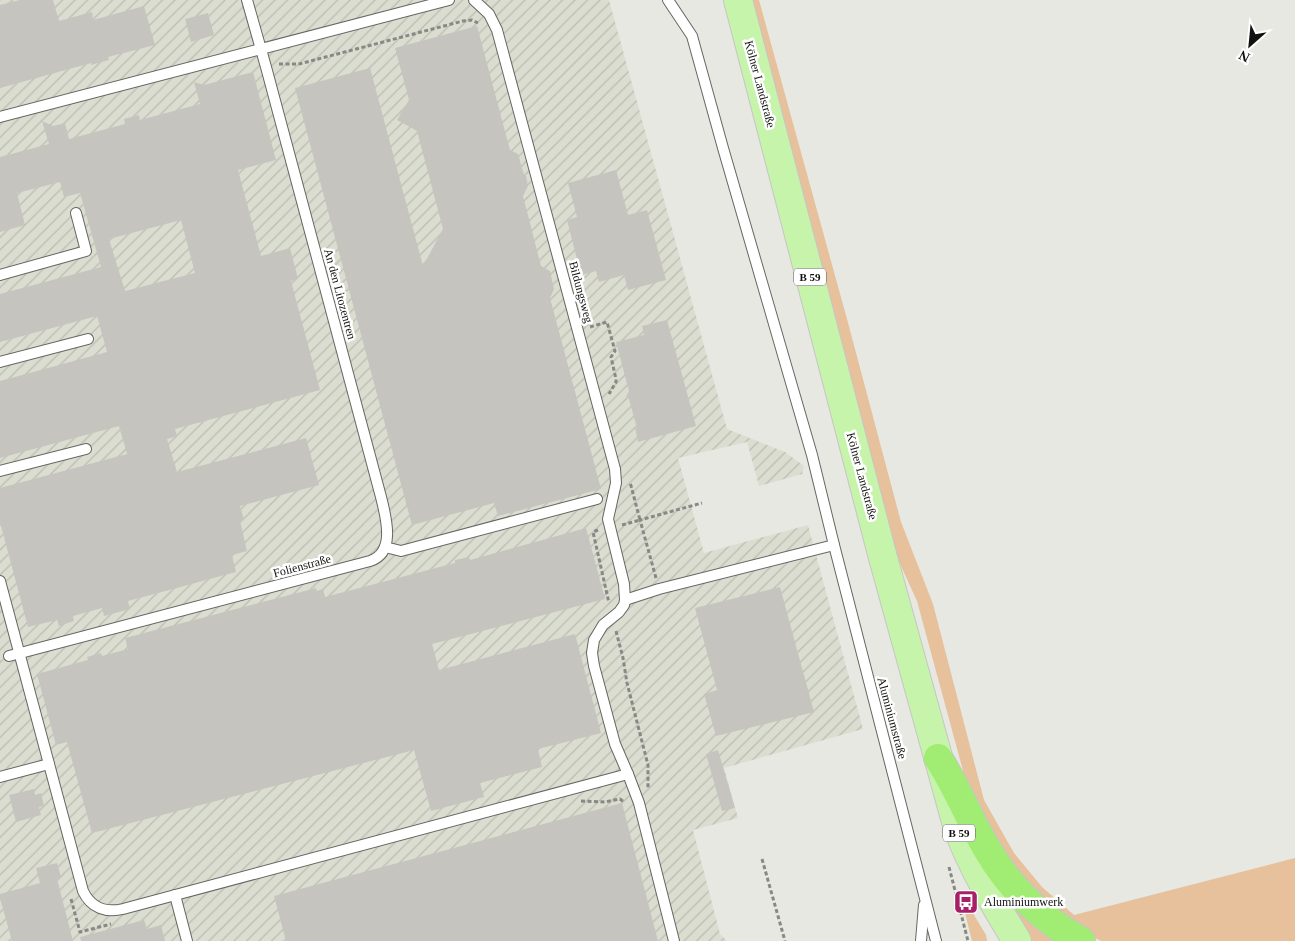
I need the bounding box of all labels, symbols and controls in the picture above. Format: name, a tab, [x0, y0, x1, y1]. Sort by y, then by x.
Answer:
north arrow	[1225, 20, 1275, 70]
street label: Kölner Landstraße	[742, 39, 778, 129]
text: N	[1236, 47, 1252, 65]
street label: An den Litozentren	[321, 247, 359, 341]
street label: Bildungsweg	[566, 260, 596, 324]
road number: B 59	[794, 268, 826, 286]
street label: Kölner Landstraße	[844, 431, 880, 521]
street label: Folienstraße	[272, 552, 332, 580]
street label: Aluminiumstraße	[874, 676, 910, 760]
road number: B 59	[943, 824, 975, 841]
bus stop icon: Aluminiumwerk	[953, 889, 979, 915]
place label: Aluminiumwerk	[984, 895, 1063, 909]

